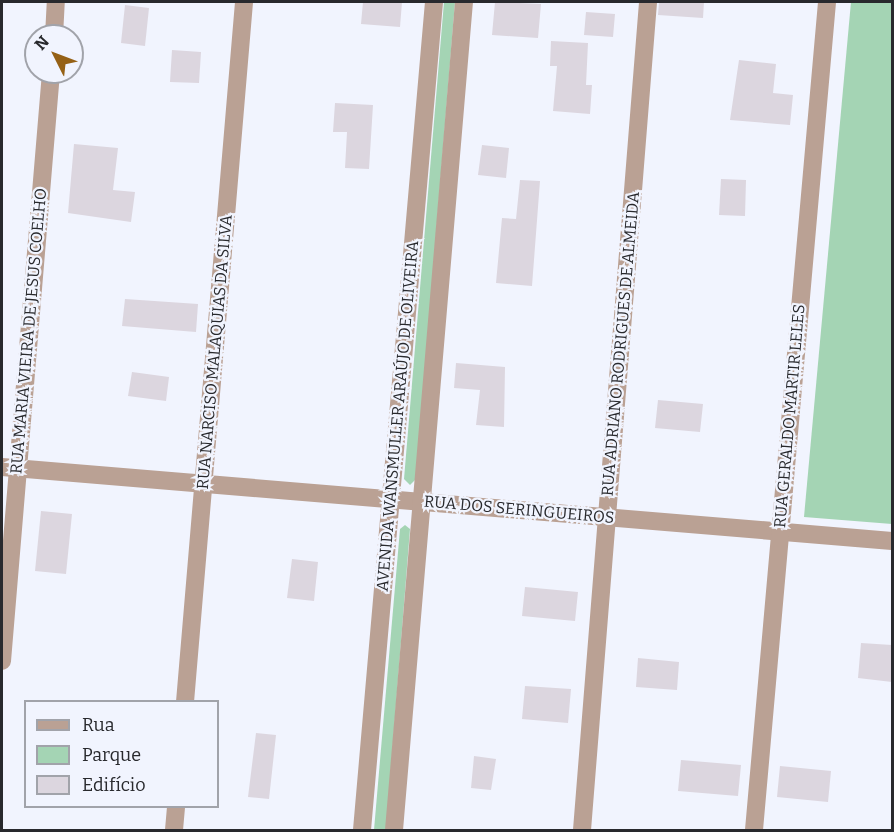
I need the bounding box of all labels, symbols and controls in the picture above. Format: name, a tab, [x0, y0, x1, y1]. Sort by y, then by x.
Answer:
north arrow	[24, 24, 84, 84]
text: N	[31, 32, 53, 54]
street label: RUA MARIA VIEIRA DE JESUS COELHO	[7, 187, 51, 475]
street label: RUA ADRIANO RODRIGUES DE ALMEIDA	[598, 191, 644, 497]
street label: RUA NARCISO MALAQUIAS DA SILVA	[193, 214, 237, 490]
street label: AVENIDA WANSMULLER ARAÚJO DE OLIVEIRA	[373, 240, 423, 592]
street label: RUA GERALDO MARTIR LELES	[771, 303, 809, 529]
street label: RUA DOS SERINGUEIROS	[423, 492, 615, 528]
legend	[24, 700, 219, 808]
text: Rua	[82, 714, 115, 736]
text: Parque	[82, 744, 141, 766]
text: Edifício	[82, 774, 146, 796]

